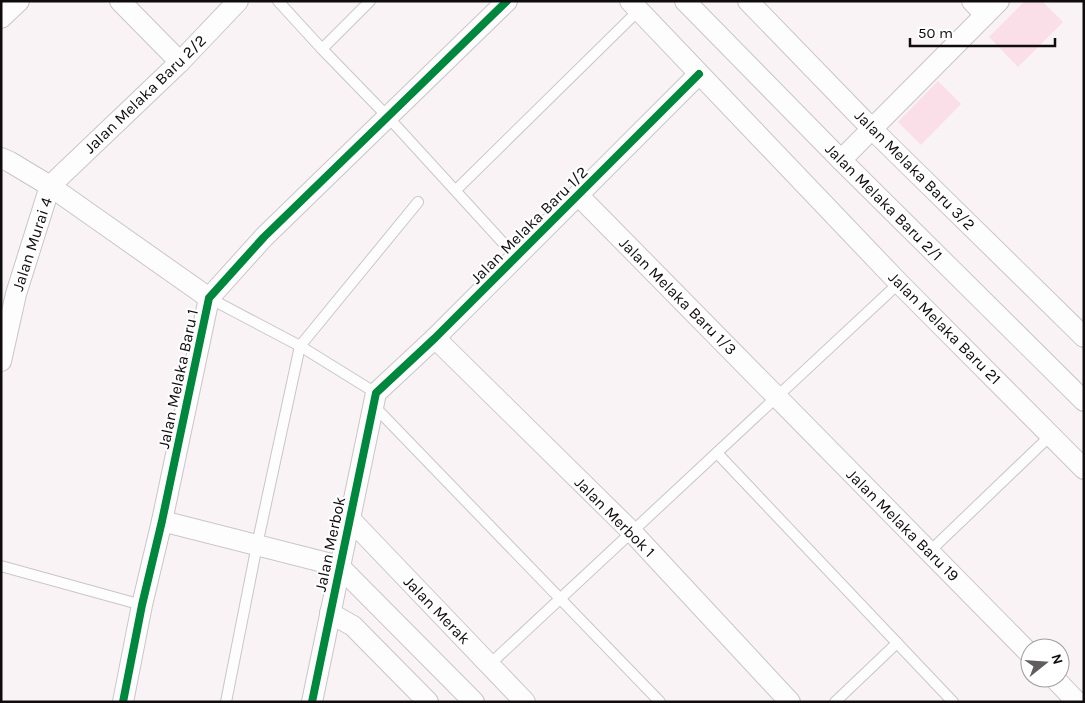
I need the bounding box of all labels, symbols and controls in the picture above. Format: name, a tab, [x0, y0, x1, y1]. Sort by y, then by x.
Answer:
scale bar	[910, 15, 1055, 47]
text: 50 m	[918, 24, 953, 42]
street label: Jalan Melaka Baru 2/2	[80, 31, 210, 157]
street label: Jalan Melaka Baru 3/2	[851, 106, 979, 234]
street label: Jalan Melaka Baru 2/1	[821, 139, 947, 265]
street label: Jalan Melaka Baru 1/2	[466, 162, 592, 288]
street label: Jalan Murai 4	[8, 195, 56, 293]
street label: Jalan Melaka Baru 1/3	[615, 233, 741, 359]
street label: Jalan Melaka Baru 21	[885, 268, 1005, 388]
street label: Jalan Melaka Baru 1	[154, 308, 202, 450]
street label: Jalan Melaka Baru 19	[843, 465, 963, 585]
street label: Jalan Merbok 1	[571, 473, 659, 561]
street label: Jalan Merbok	[311, 495, 349, 593]
street label: Jalan Merak	[400, 572, 474, 648]
north arrow	[1020, 638, 1070, 688]
text: N	[1047, 652, 1067, 667]

